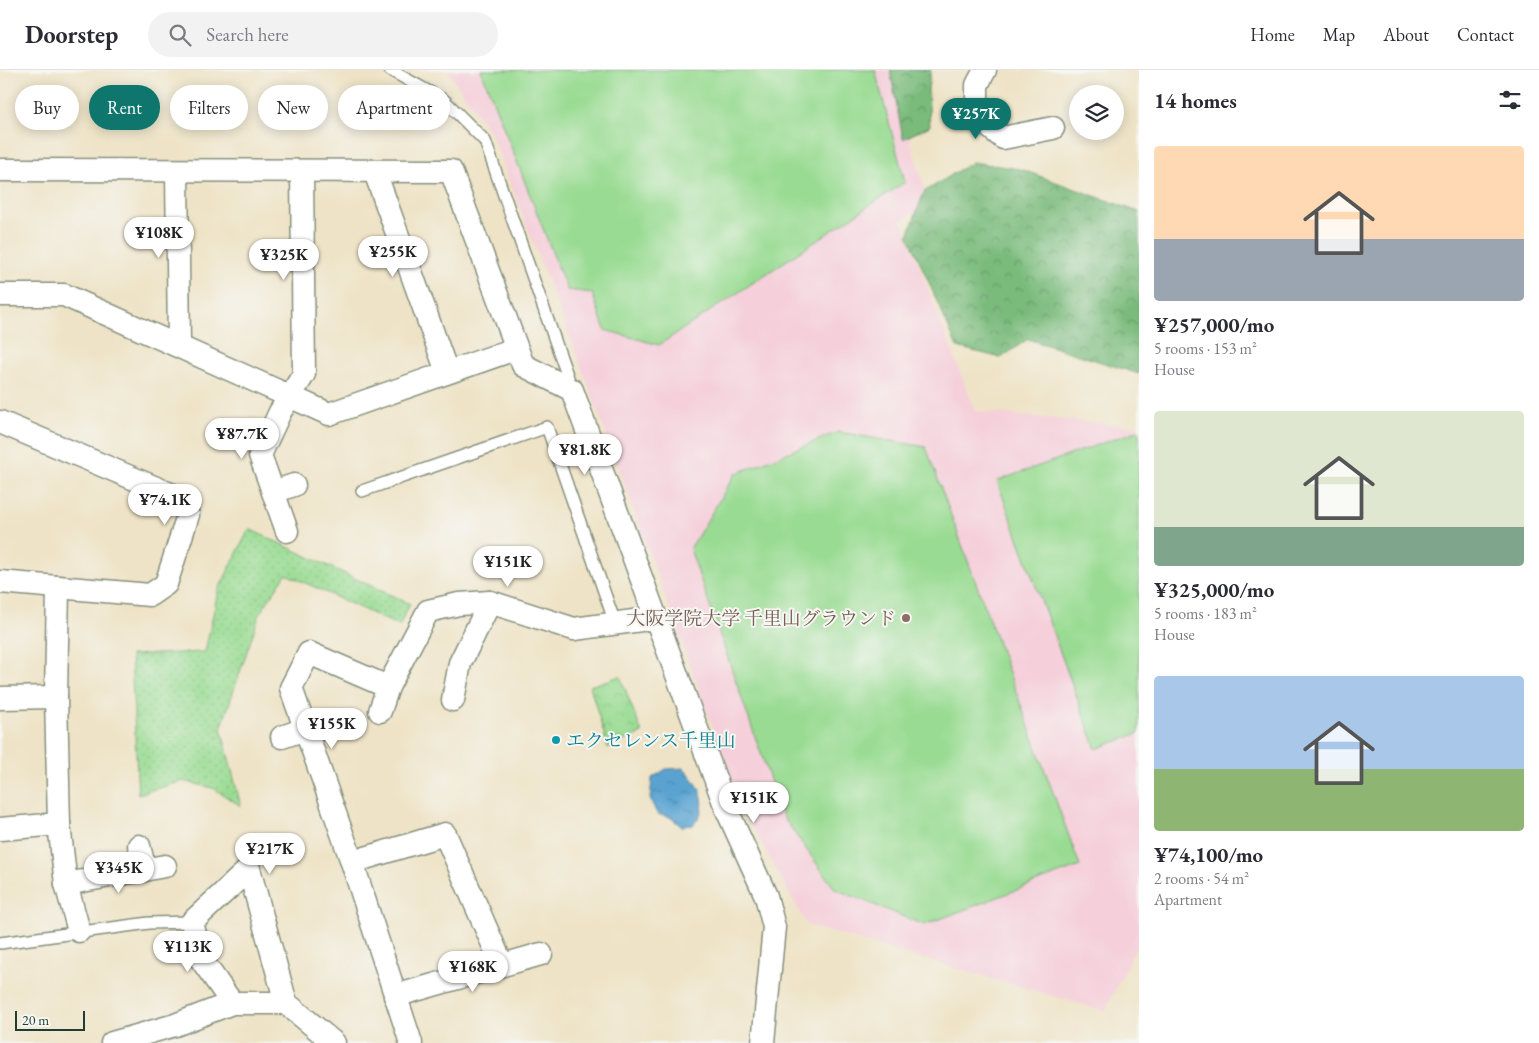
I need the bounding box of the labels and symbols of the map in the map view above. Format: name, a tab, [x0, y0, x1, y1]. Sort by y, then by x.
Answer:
pin: ¥257K	[941, 98, 1011, 140]
pin: ¥108K	[124, 216, 194, 259]
pin: ¥255K	[358, 236, 428, 278]
pin: ¥325K	[249, 238, 319, 281]
pin: ¥87.7K	[201, 418, 283, 460]
pin: ¥81.8K	[544, 434, 626, 476]
pin: ¥74.1K	[124, 484, 206, 526]
pin: ¥151K	[473, 546, 543, 588]
place label: 大阪学院大学 千里山グラウンド	[626, 606, 896, 631]
marker: 大阪学院大学 千里山グラウンド	[900, 612, 912, 624]
pin: ¥155K	[297, 708, 367, 750]
place label: エクセレンス千里山	[566, 728, 736, 753]
marker: エクセレンス千里山	[550, 734, 562, 746]
pin: ¥151K	[719, 782, 789, 824]
pin: ¥217K	[235, 832, 305, 875]
pin: ¥345K	[84, 852, 154, 894]
pin: ¥113K	[153, 930, 223, 973]
pin: ¥168K	[438, 950, 508, 993]
scale bar	[15, 1008, 85, 1031]

